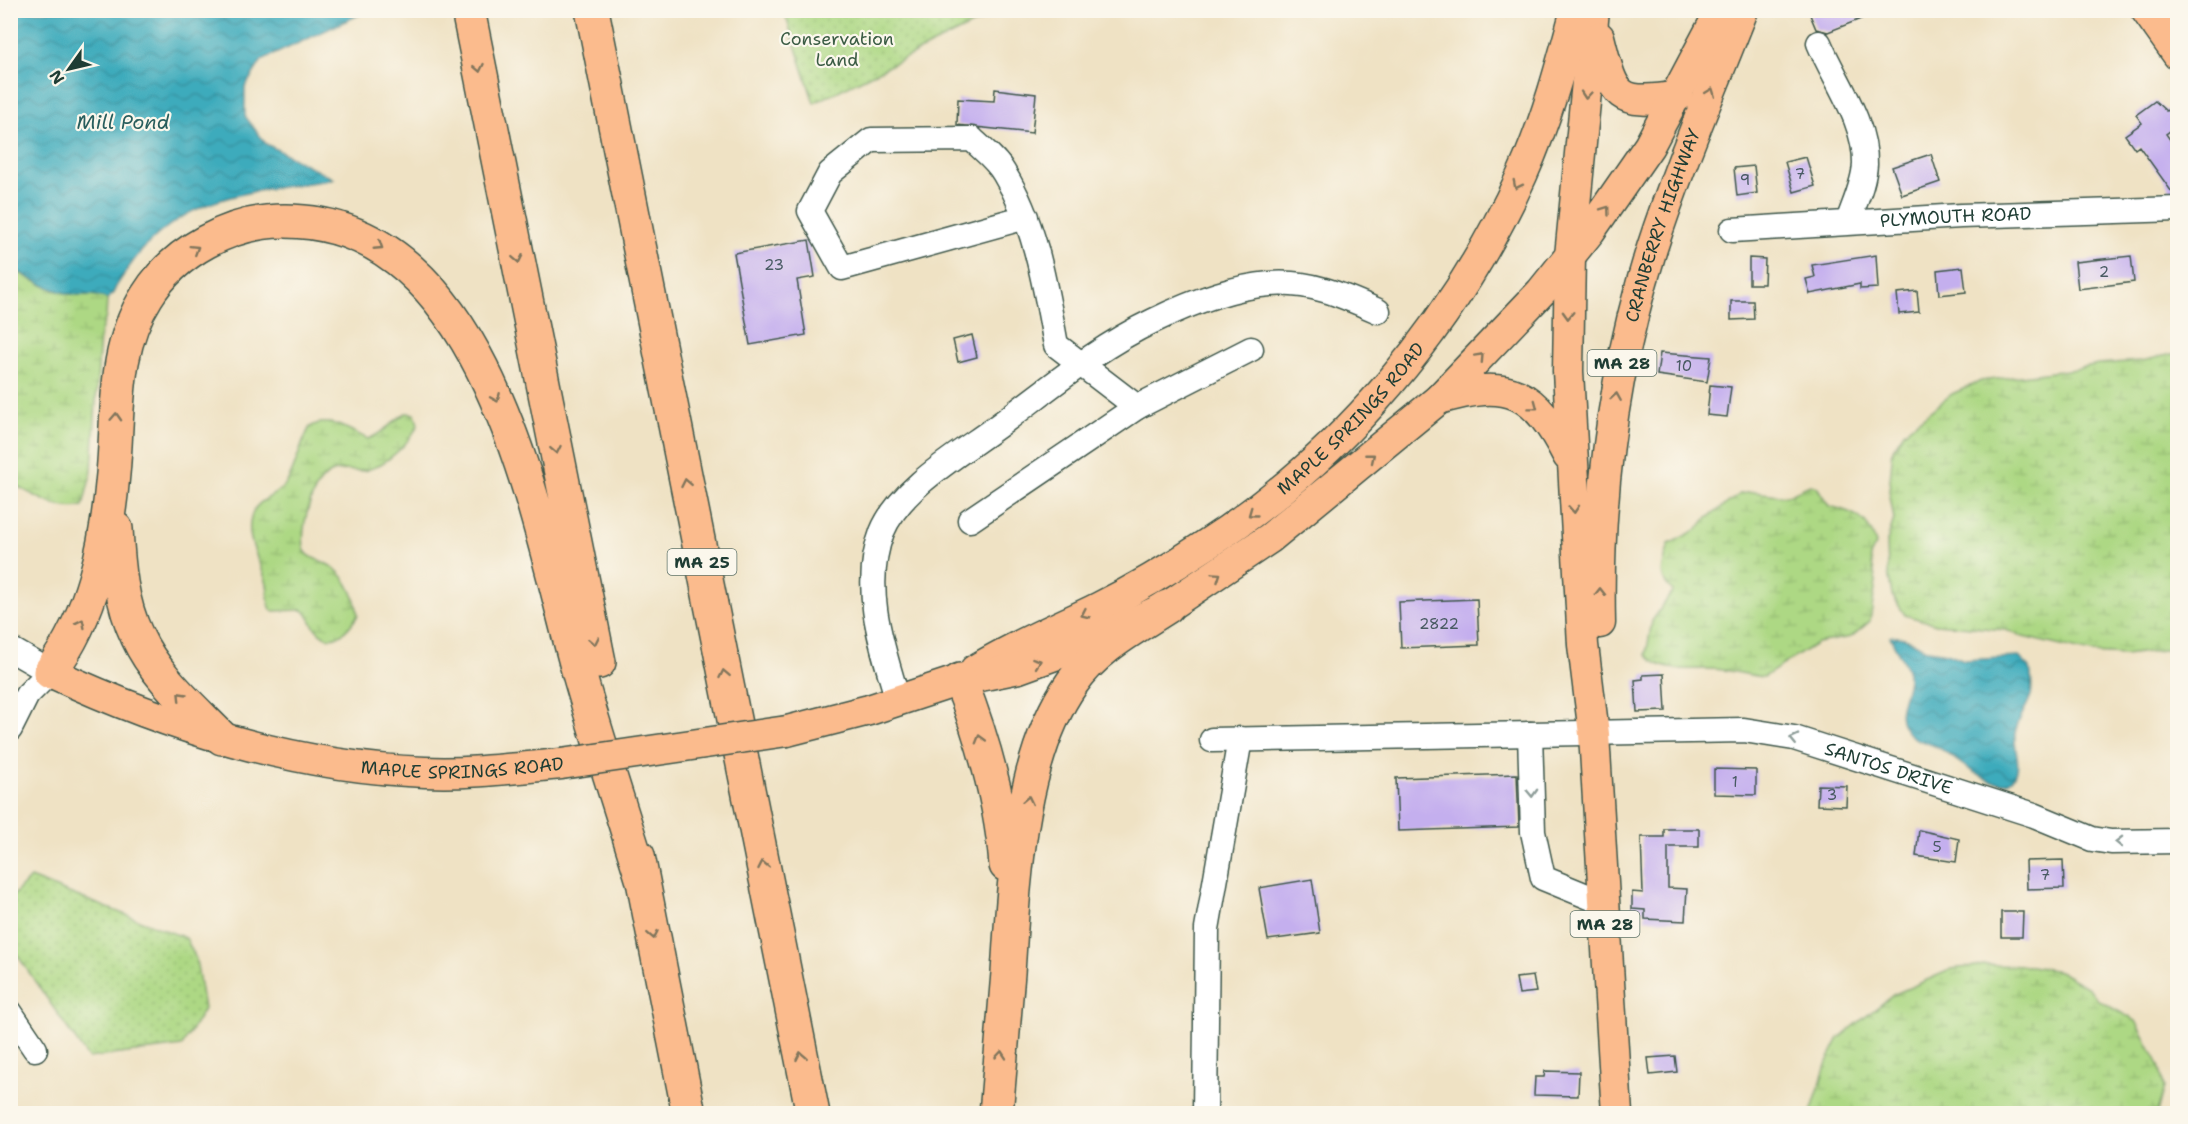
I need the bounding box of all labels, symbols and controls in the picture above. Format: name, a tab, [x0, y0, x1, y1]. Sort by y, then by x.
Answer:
park label: Conservation Land	[780, 27, 894, 72]
north arrow	[39, 39, 99, 99]
one-way arrow	[472, 63, 485, 73]
text: N	[45, 66, 69, 88]
one-way arrow	[1704, 87, 1717, 98]
one-way arrow	[1580, 91, 1593, 100]
water label: Mill Pond	[77, 109, 170, 135]
street label: CRANBERRY HIGHWAY	[1620, 125, 1706, 325]
house number: 7	[1795, 164, 1805, 184]
house number: 9	[1740, 170, 1750, 190]
one-way arrow	[1513, 178, 1524, 189]
street label: PLYMOUTH ROAD	[1879, 202, 2032, 233]
one-way arrow	[1599, 205, 1610, 216]
one-way arrow	[373, 239, 383, 251]
one-way arrow	[189, 245, 199, 257]
one-way arrow	[510, 254, 523, 264]
house number: 23	[764, 255, 784, 275]
house number: 2	[2099, 262, 2109, 282]
one-way arrow	[1562, 310, 1575, 319]
street label: MAPLE SPRINGS ROAD	[1272, 338, 1430, 500]
road number: MA 28	[1588, 350, 1656, 376]
one-way arrow	[1473, 353, 1484, 364]
house number: 10	[1676, 356, 1692, 376]
one-way arrow	[489, 392, 501, 403]
one-way arrow	[1609, 393, 1621, 402]
one-way arrow	[1527, 398, 1538, 409]
one-way arrow	[109, 413, 122, 422]
one-way arrow	[549, 445, 562, 455]
one-way arrow	[1364, 453, 1375, 464]
one-way arrow	[680, 478, 693, 488]
one-way arrow	[1567, 505, 1580, 514]
one-way arrow	[1247, 506, 1258, 517]
road number: MA 25	[668, 549, 736, 575]
one-way arrow	[1210, 572, 1221, 583]
one-way arrow	[1594, 587, 1606, 596]
one-way arrow	[1081, 606, 1092, 618]
house number: 2822	[1419, 614, 1459, 634]
one-way arrow	[73, 618, 85, 629]
one-way arrow	[587, 636, 600, 646]
one-way arrow	[1031, 656, 1042, 669]
one-way arrow	[719, 669, 732, 679]
one-way arrow	[178, 692, 189, 703]
one-way arrow	[1789, 733, 1799, 746]
one-way arrow	[975, 734, 987, 745]
street label: SANTOS DRIVE	[1822, 737, 1955, 800]
street label: MAPLE SPRINGS ROAD	[359, 752, 565, 784]
house number: 1	[1732, 772, 1738, 792]
house number: 3	[1827, 785, 1837, 805]
one-way arrow	[1525, 788, 1538, 797]
one-way arrow	[1020, 796, 1033, 806]
one-way arrow	[2115, 835, 2124, 848]
house number: 5	[1932, 837, 1942, 857]
one-way arrow	[757, 860, 770, 870]
house number: 7	[2040, 865, 2050, 885]
road number: MA 28	[1570, 911, 1640, 937]
one-way arrow	[646, 930, 659, 940]
one-way arrow	[795, 1051, 808, 1061]
one-way arrow	[994, 1051, 1007, 1060]

